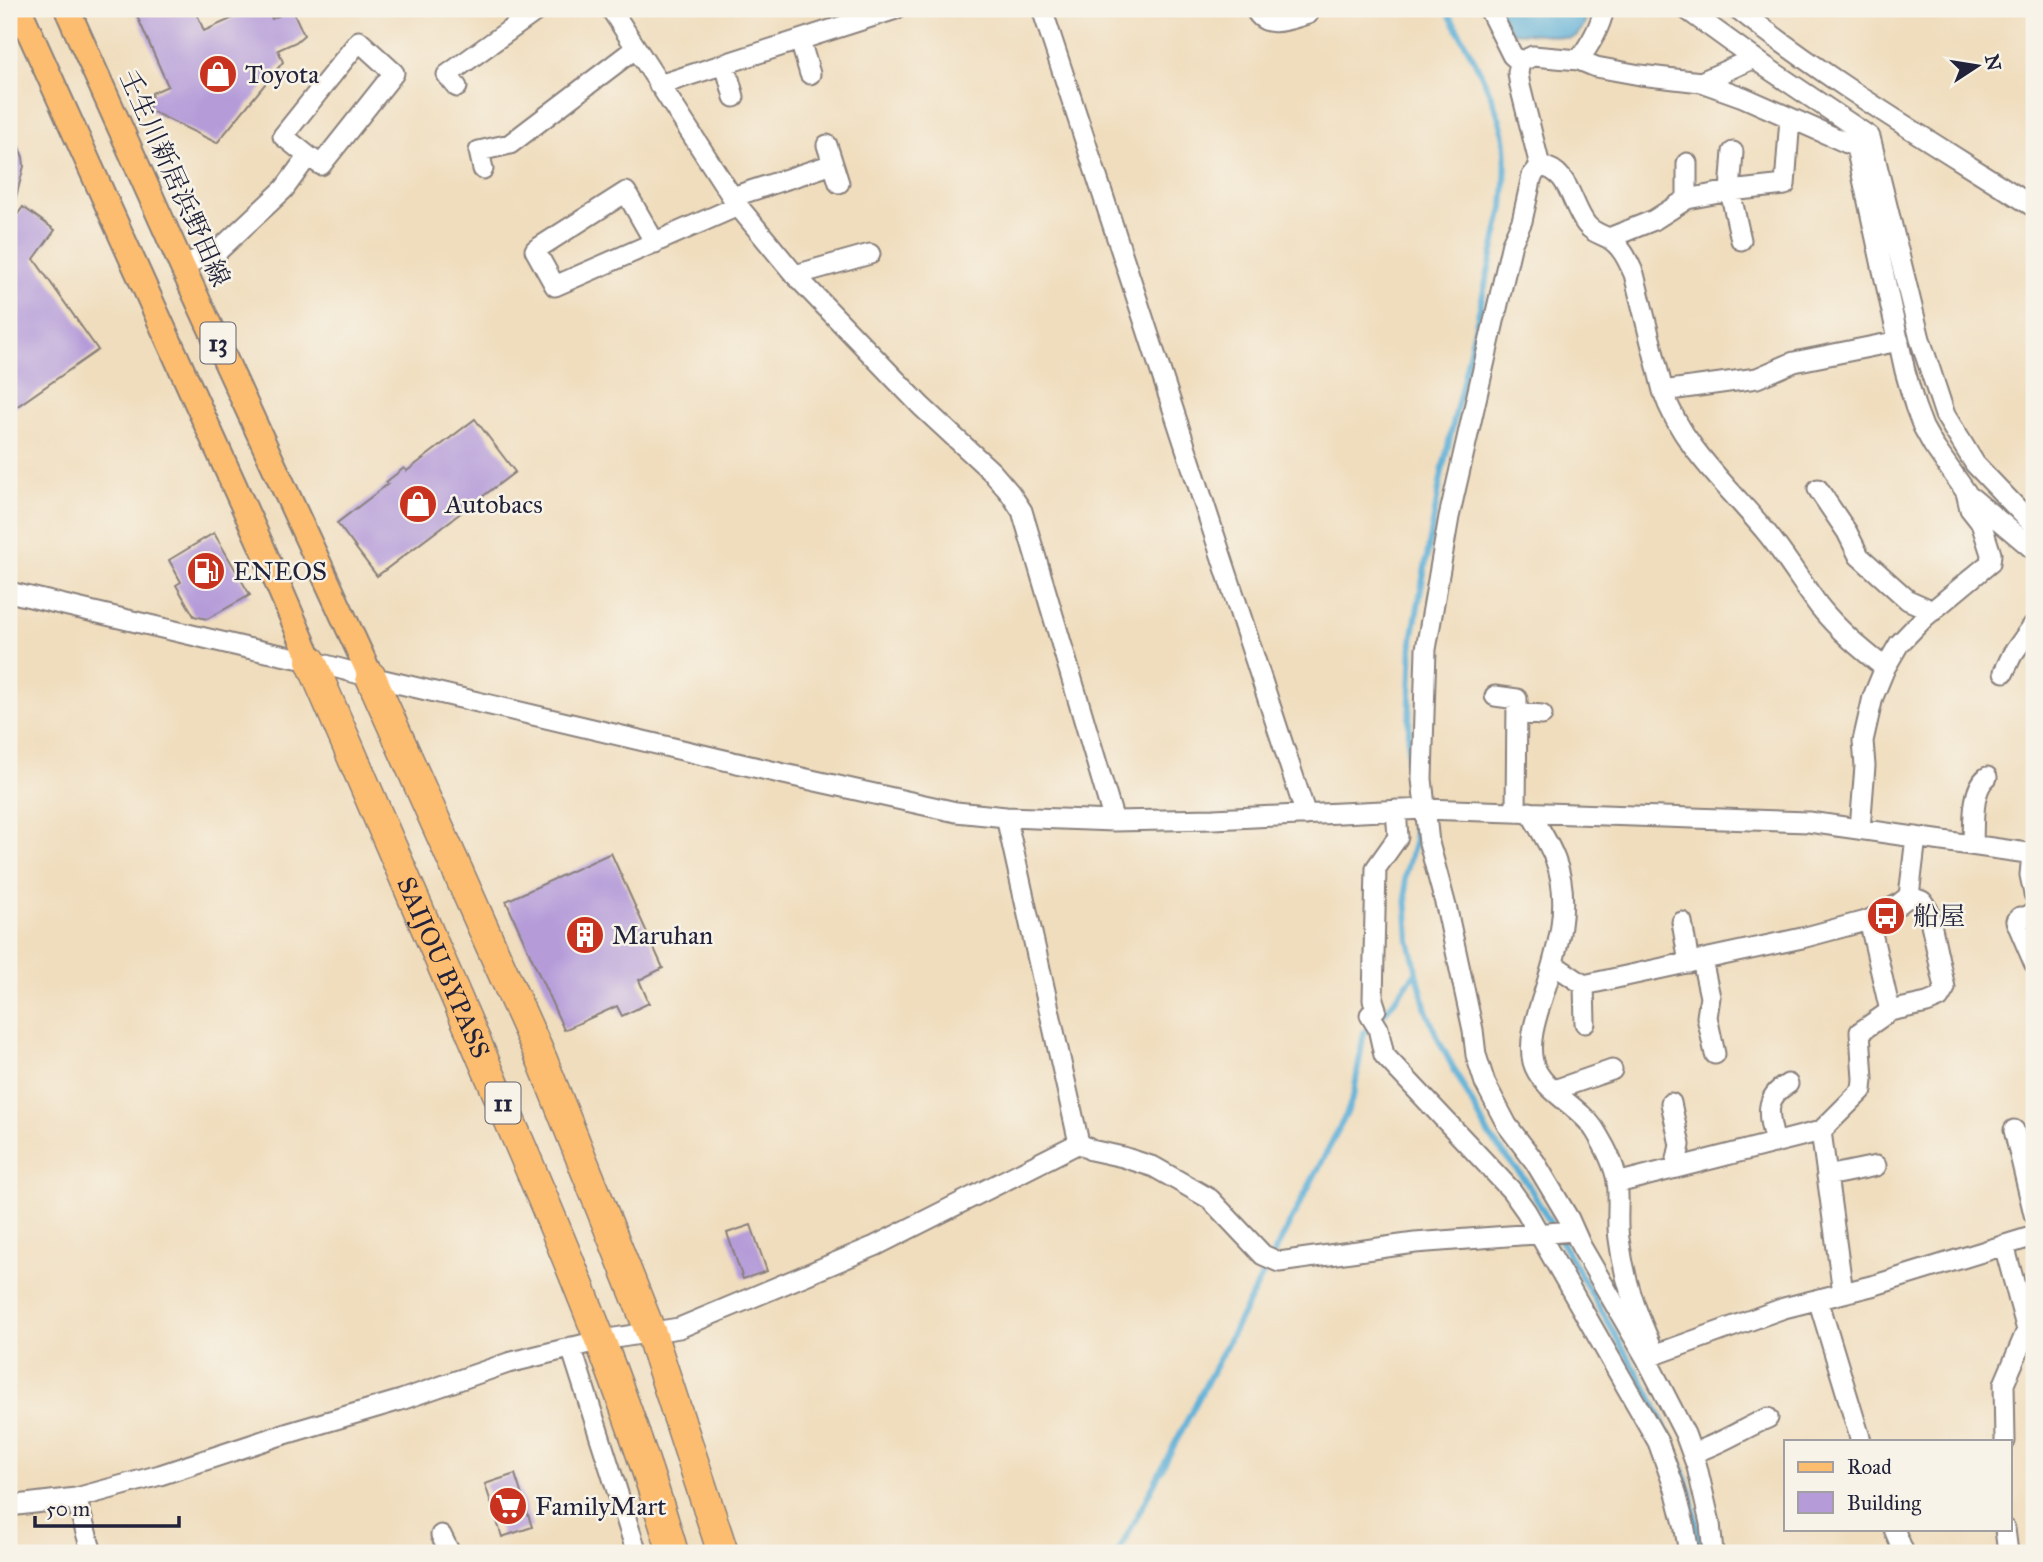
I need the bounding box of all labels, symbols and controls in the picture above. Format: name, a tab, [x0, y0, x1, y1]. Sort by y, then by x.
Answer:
north arrow	[1941, 32, 2011, 102]
text: N	[1980, 52, 2006, 73]
shop icon: Toyota	[197, 53, 239, 95]
place label: Toyota	[245, 58, 319, 90]
street label: 壬生川新居浜野田線	[113, 65, 237, 291]
road number: 13	[200, 322, 235, 364]
shop icon: Autobacs	[397, 483, 439, 525]
place label: Autobacs	[444, 488, 543, 520]
fuel station icon: ENEOS	[185, 550, 227, 592]
place label: ENEOS	[233, 555, 327, 587]
street label: SAIJOU BYPASS	[390, 872, 497, 1063]
bus stop icon: 船屋	[1865, 895, 1907, 937]
place label: 船屋	[1913, 900, 1965, 932]
building icon: Maruhan	[564, 914, 606, 956]
place label: Maruhan	[612, 919, 713, 951]
road number: 11	[486, 1083, 520, 1124]
legend	[1784, 1440, 2011, 1530]
text: Road	[1847, 1454, 1892, 1480]
scale bar	[35, 1485, 178, 1529]
supermarket icon: FamilyMart	[487, 1485, 529, 1527]
place label: FamilyMart	[535, 1490, 666, 1522]
text: Building	[1847, 1490, 1921, 1516]
text: 50 m	[46, 1496, 91, 1522]

